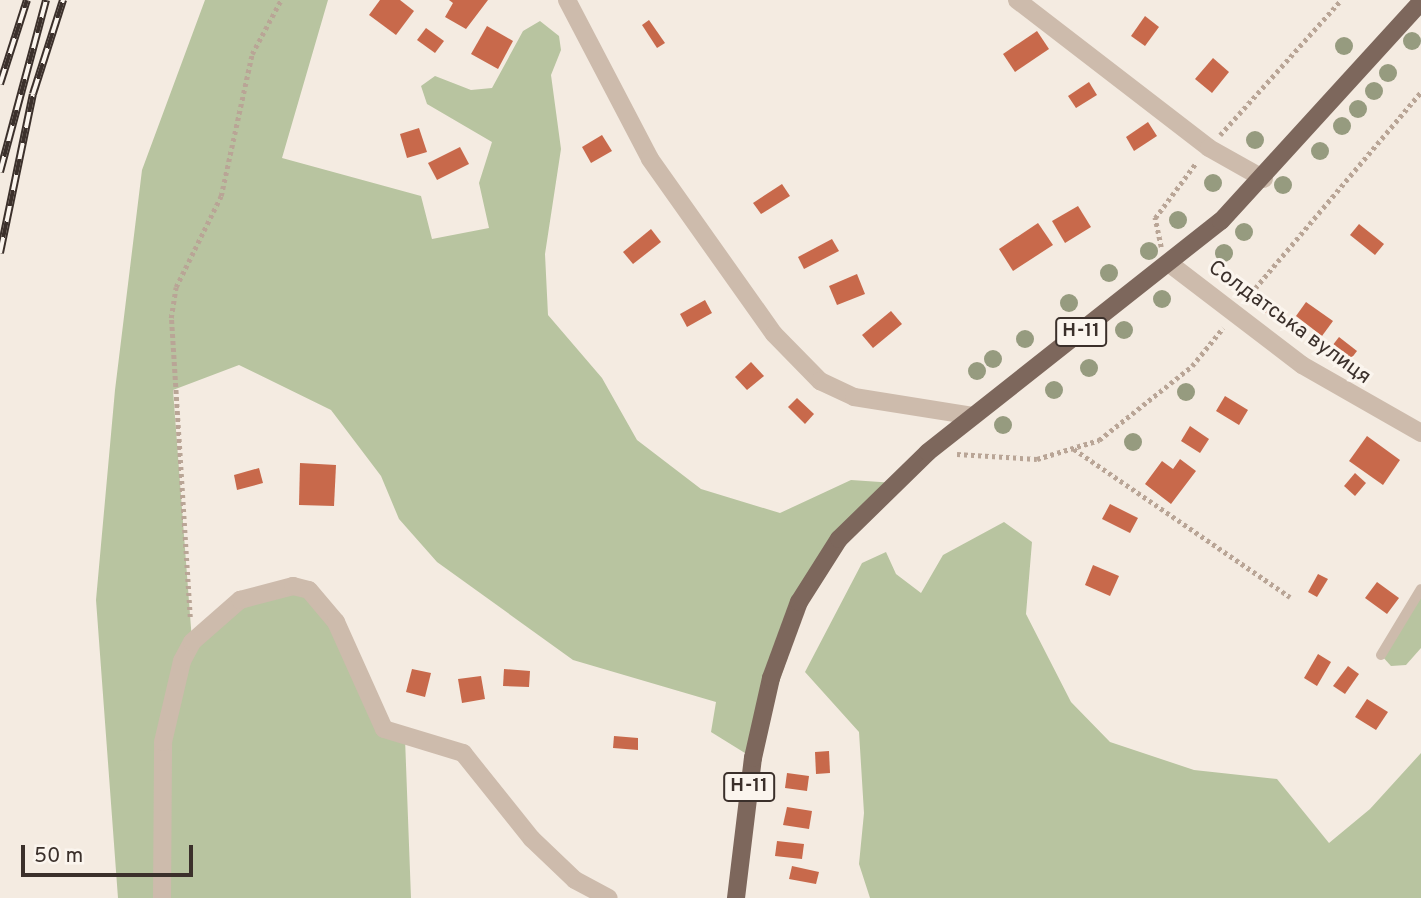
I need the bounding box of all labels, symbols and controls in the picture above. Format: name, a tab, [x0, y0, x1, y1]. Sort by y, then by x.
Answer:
street label: Солдатська вулиця	[1203, 255, 1375, 391]
road number: Н-11	[1055, 316, 1107, 348]
road number: Н-11	[723, 772, 775, 802]
scale bar	[24, 832, 196, 876]
text: 50 m	[34, 843, 83, 870]

